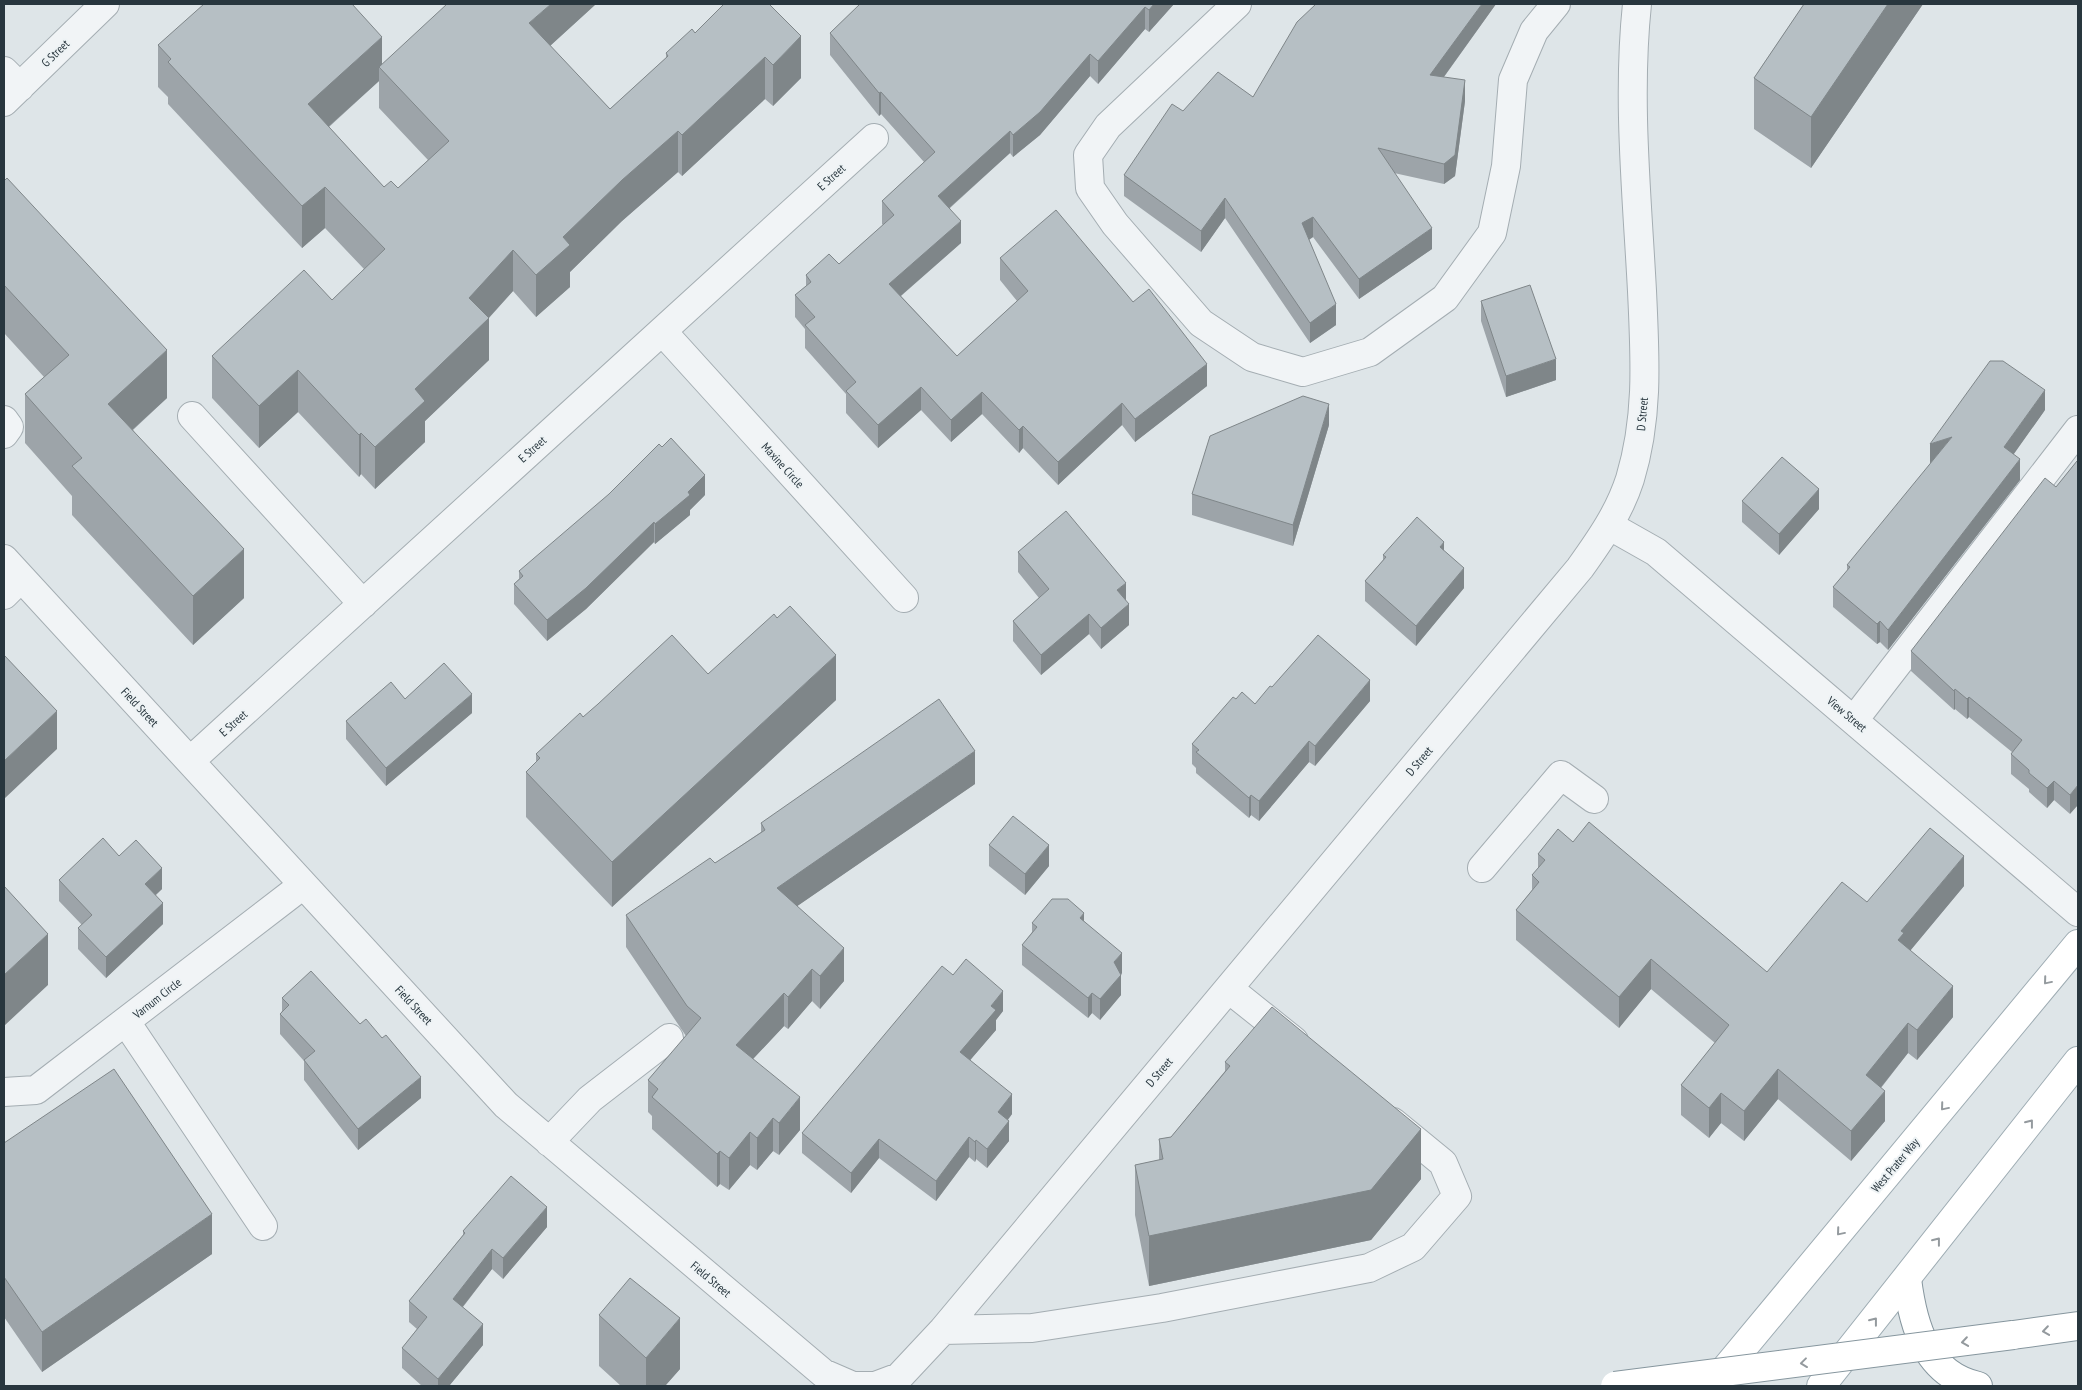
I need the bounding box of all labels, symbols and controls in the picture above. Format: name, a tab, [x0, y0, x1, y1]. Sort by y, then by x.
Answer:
street label: G Street	[38, 36, 73, 70]
street label: E Street	[814, 160, 849, 193]
street label: D Street	[1633, 396, 1651, 431]
street label: E Street	[515, 432, 550, 465]
street label: Maxine Circle	[759, 439, 807, 491]
street label: Field Street	[118, 684, 162, 730]
street label: View Street	[1823, 692, 1870, 735]
street label: E Street	[216, 706, 251, 739]
street label: D Street	[1402, 743, 1436, 779]
street label: Varnum Circle	[129, 974, 184, 1022]
one-way arrow	[2044, 976, 2053, 985]
street label: Field Street	[392, 982, 436, 1028]
street label: D Street	[1142, 1054, 1176, 1090]
one-way arrow	[1940, 1101, 1949, 1110]
one-way arrow	[2025, 1120, 2033, 1129]
street label: West Prater Way	[1868, 1134, 1922, 1195]
one-way arrow	[1836, 1226, 1845, 1235]
one-way arrow	[1932, 1238, 1940, 1247]
street label: Field Street	[688, 1258, 735, 1301]
one-way arrow	[1868, 1318, 1877, 1327]
one-way arrow	[2041, 1325, 2049, 1336]
one-way arrow	[1960, 1336, 1968, 1347]
one-way arrow	[1799, 1357, 1807, 1368]

